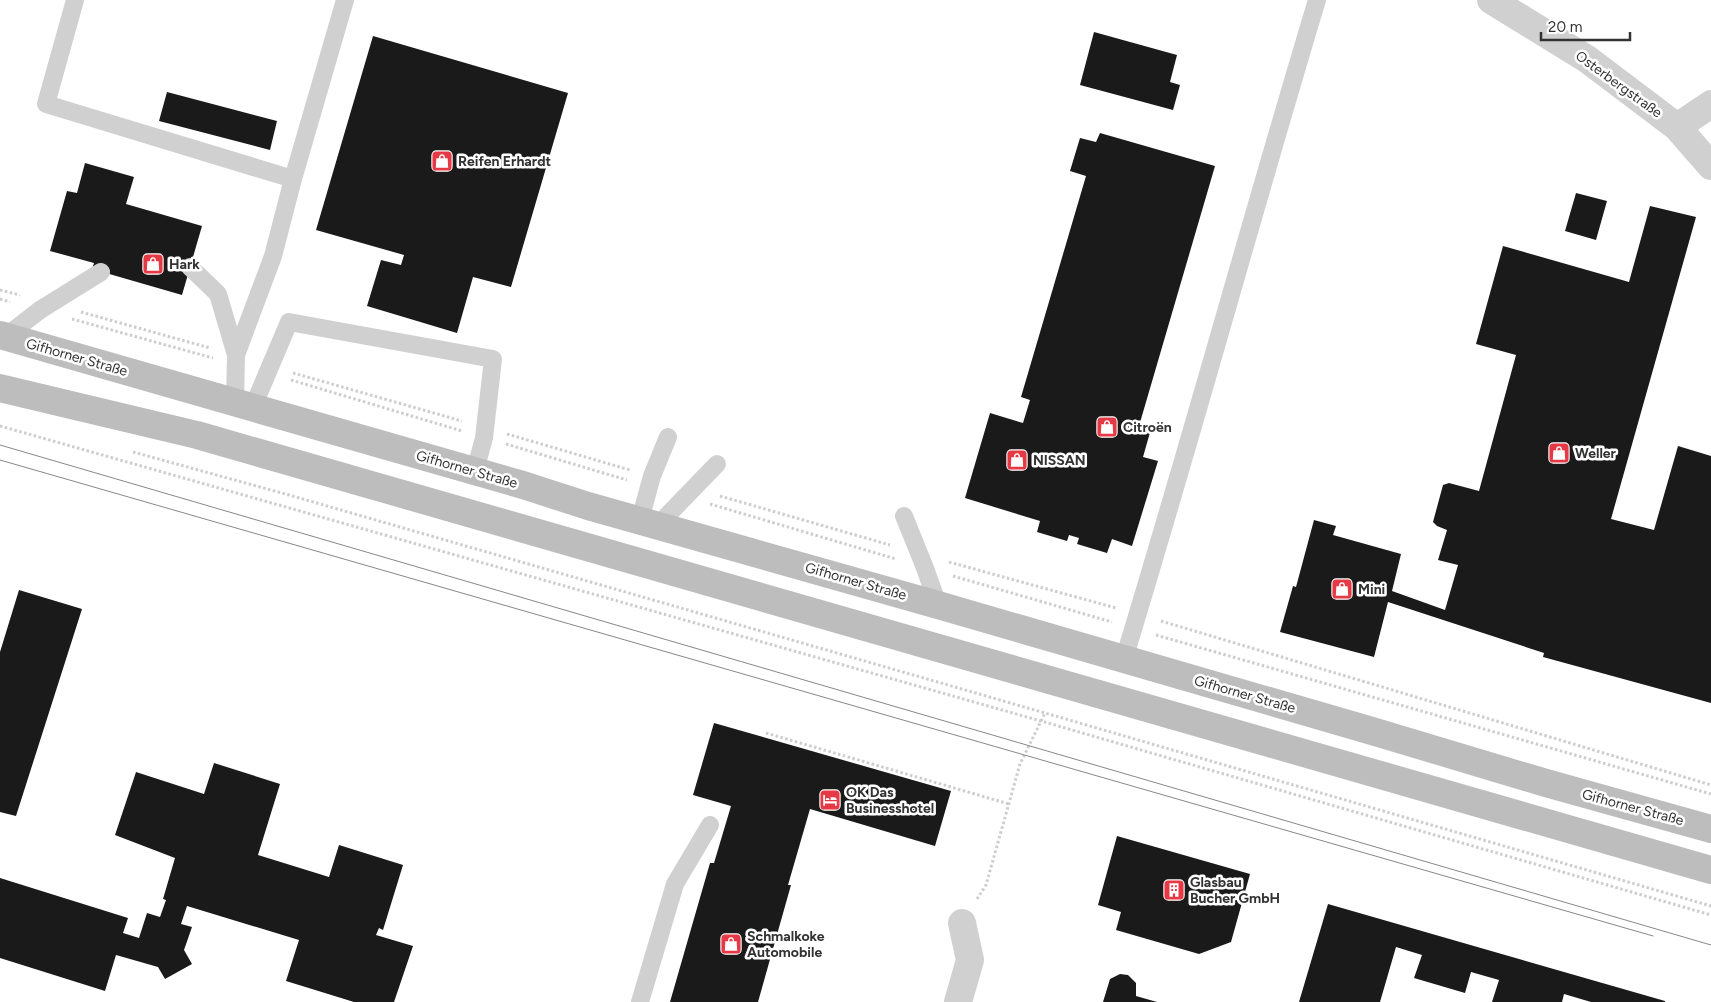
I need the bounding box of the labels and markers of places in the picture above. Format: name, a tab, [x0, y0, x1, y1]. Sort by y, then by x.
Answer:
shop icon: Reifen Erhardt	[430, 149, 454, 173]
place label: Reifen Erhardt	[458, 153, 551, 170]
shop icon: Hark	[141, 252, 165, 276]
place label: Hark	[169, 256, 200, 273]
shop icon: Citroën	[1095, 415, 1119, 439]
place label: Citroën	[1123, 419, 1172, 436]
shop icon: Weller	[1547, 441, 1571, 465]
place label: Weller	[1575, 445, 1617, 462]
shop icon: NISSAN	[1005, 448, 1029, 472]
place label: NISSAN	[1033, 452, 1086, 469]
shop icon: Mini	[1330, 577, 1354, 601]
place label: Mini	[1358, 581, 1385, 598]
place label: OK Das Businesshotel	[846, 784, 934, 817]
hotel icon: OK Das Businesshotel	[818, 788, 842, 812]
place label: Glasbau Bucher GmbH	[1190, 874, 1280, 907]
building icon: Glasbau Bucher GmbH	[1162, 878, 1186, 902]
place label: Schmalkoke Automobile	[747, 928, 825, 961]
shop icon: Schmalkoke Automobile	[719, 932, 743, 956]

